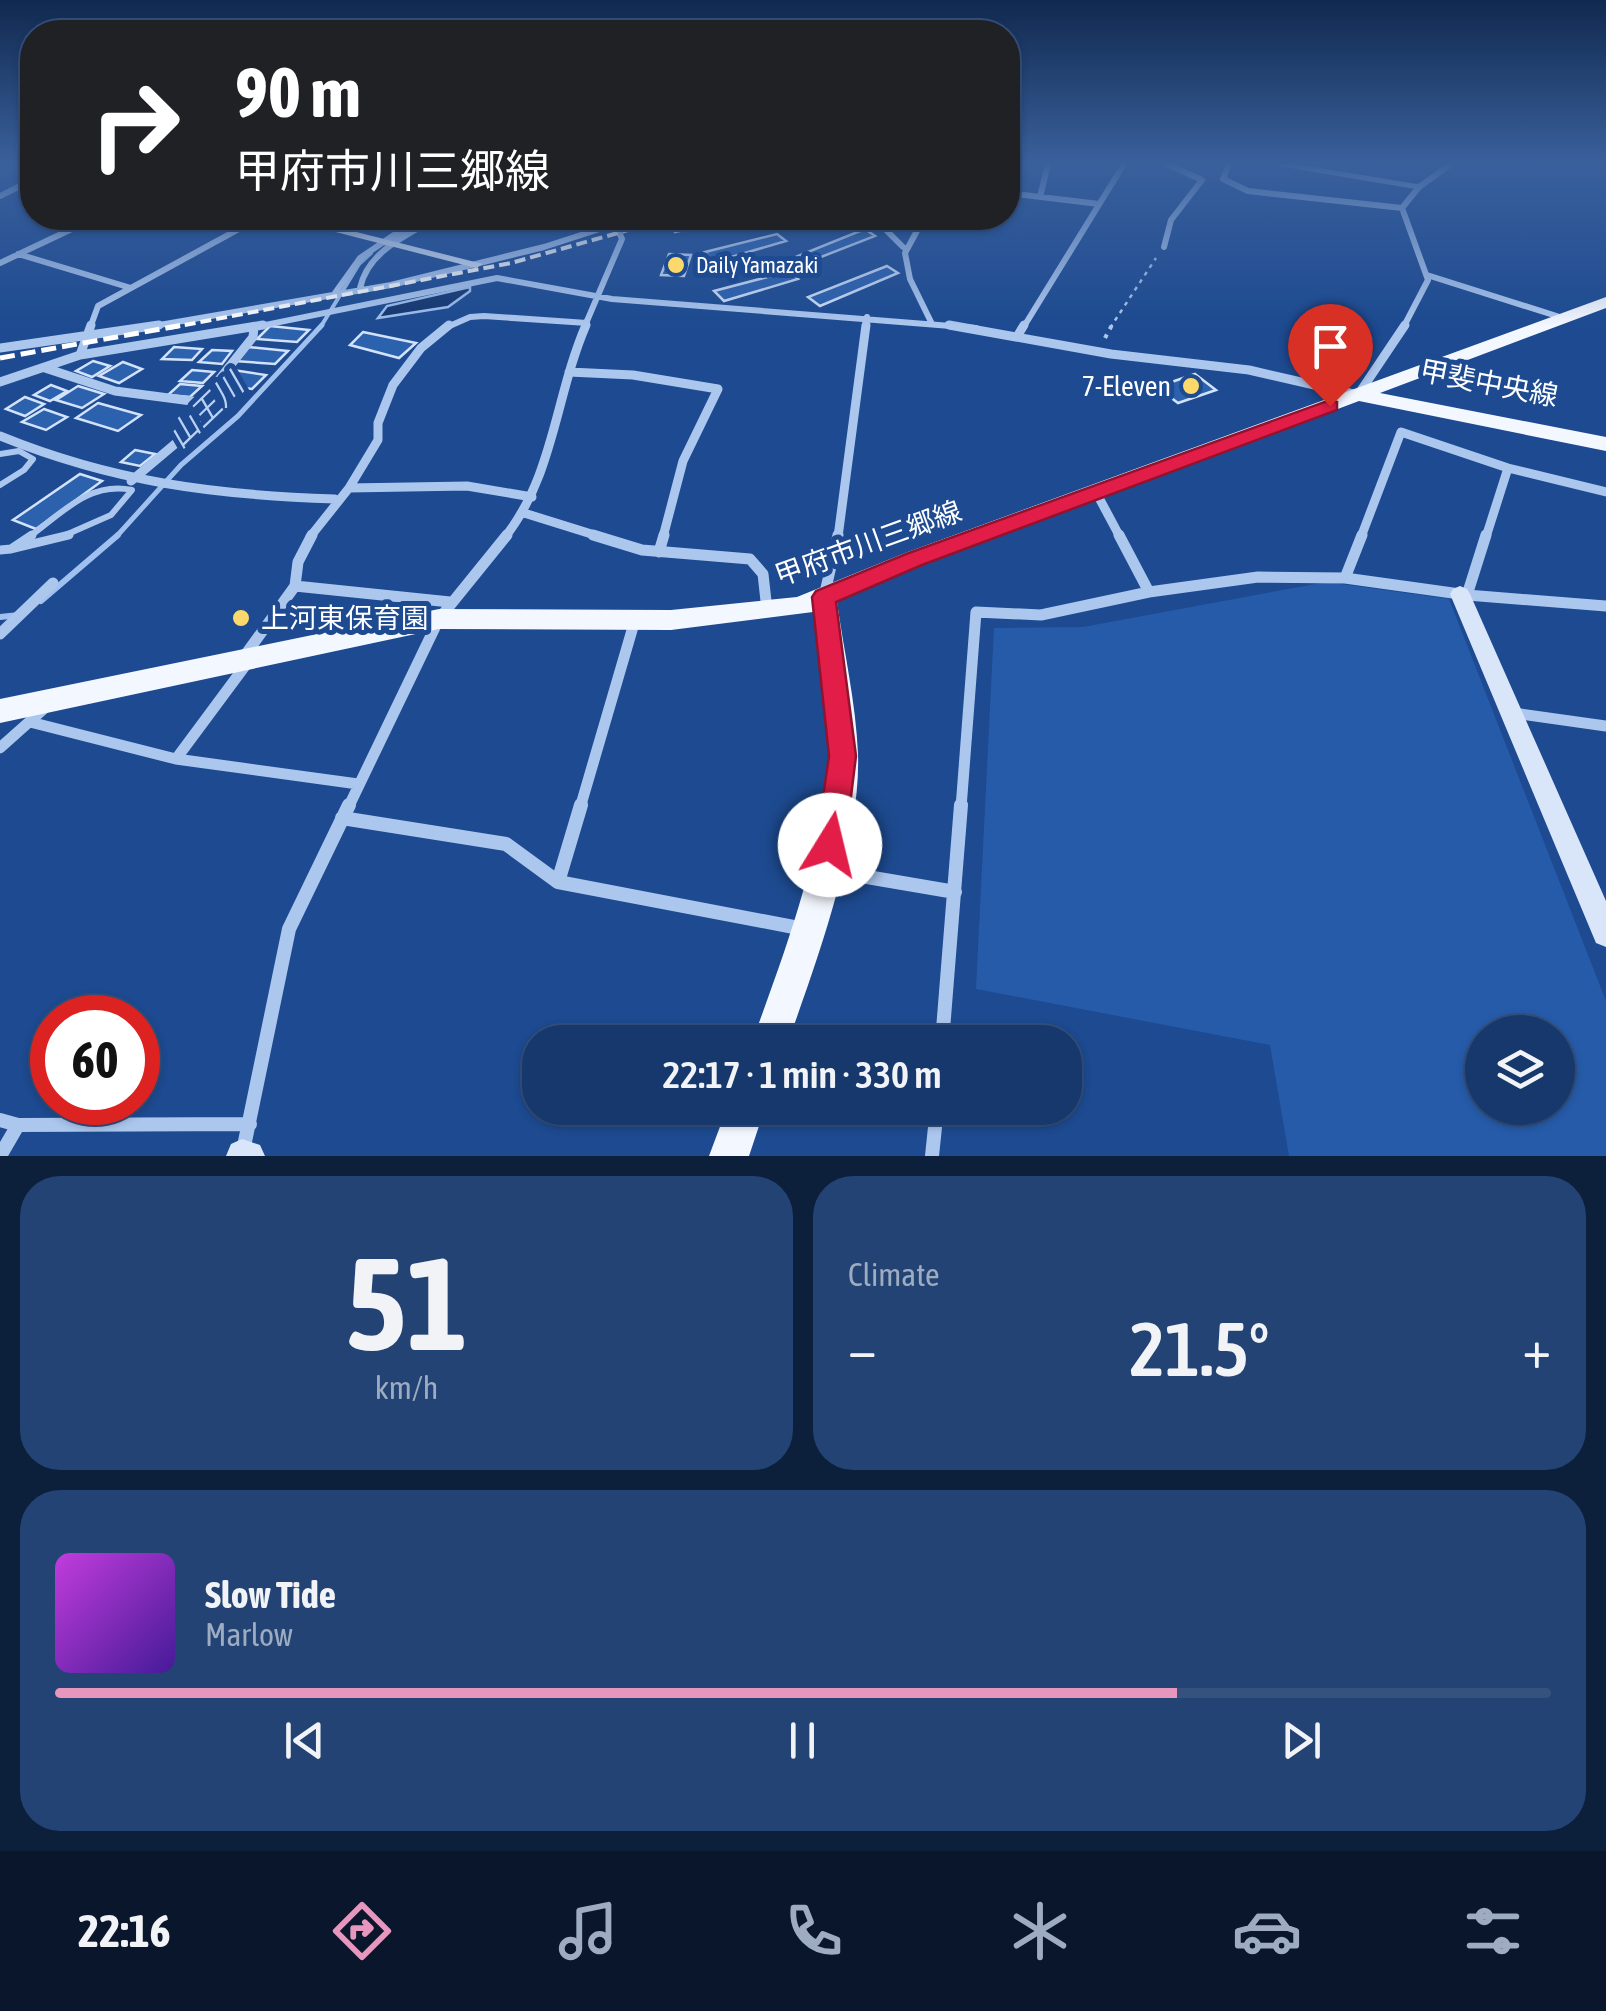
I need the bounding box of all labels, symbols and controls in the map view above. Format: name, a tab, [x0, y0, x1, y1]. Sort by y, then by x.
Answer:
text: 90 m	[235, 52, 361, 132]
icon: right	[70, 60, 200, 190]
text: 甲府市川三郷線	[235, 145, 550, 197]
place label: Daily Yamazaki	[696, 252, 818, 278]
marker: Daily Yamazaki	[665, 254, 687, 276]
pin	[1288, 304, 1373, 407]
icon: arrive	[1303, 319, 1358, 374]
street label: 甲斐中央線	[1417, 354, 1561, 412]
water label: 山王川	[161, 365, 252, 454]
place label: 7-Eleven	[1082, 370, 1171, 402]
marker: 7-Eleven	[1180, 375, 1202, 397]
street label: 甲府市川三郷線	[770, 494, 966, 592]
place label: 上河東保育園	[261, 602, 429, 634]
marker: 上河東保育園	[230, 607, 252, 629]
position arrow	[778, 793, 882, 897]
speed limit sign: 60	[30, 995, 160, 1125]
map controls	[1465, 1015, 1575, 1125]
button: layers	[1465, 1015, 1575, 1125]
text: 22:17 · 1 min · 330 m	[662, 1053, 942, 1096]
text: 51	[345, 1229, 468, 1378]
text: Climate	[848, 1256, 940, 1293]
text: 21.5°	[1130, 1306, 1269, 1392]
text: −	[848, 1317, 877, 1380]
text: +	[1522, 1317, 1551, 1380]
text: km/h	[375, 1369, 438, 1406]
text: Slow Tide	[205, 1573, 336, 1616]
text: Marlow	[205, 1616, 293, 1653]
icon: previous	[277, 1713, 332, 1768]
icon: pause	[775, 1713, 830, 1768]
icon: next	[1274, 1713, 1329, 1768]
icon: directions	[327, 1896, 397, 1966]
icon: music	[553, 1896, 623, 1966]
icon: phone	[779, 1896, 849, 1966]
icon: climate	[1005, 1896, 1075, 1966]
icon: car	[1232, 1896, 1302, 1966]
icon: filters	[1458, 1896, 1528, 1966]
text: 22:16	[78, 1905, 171, 1957]

